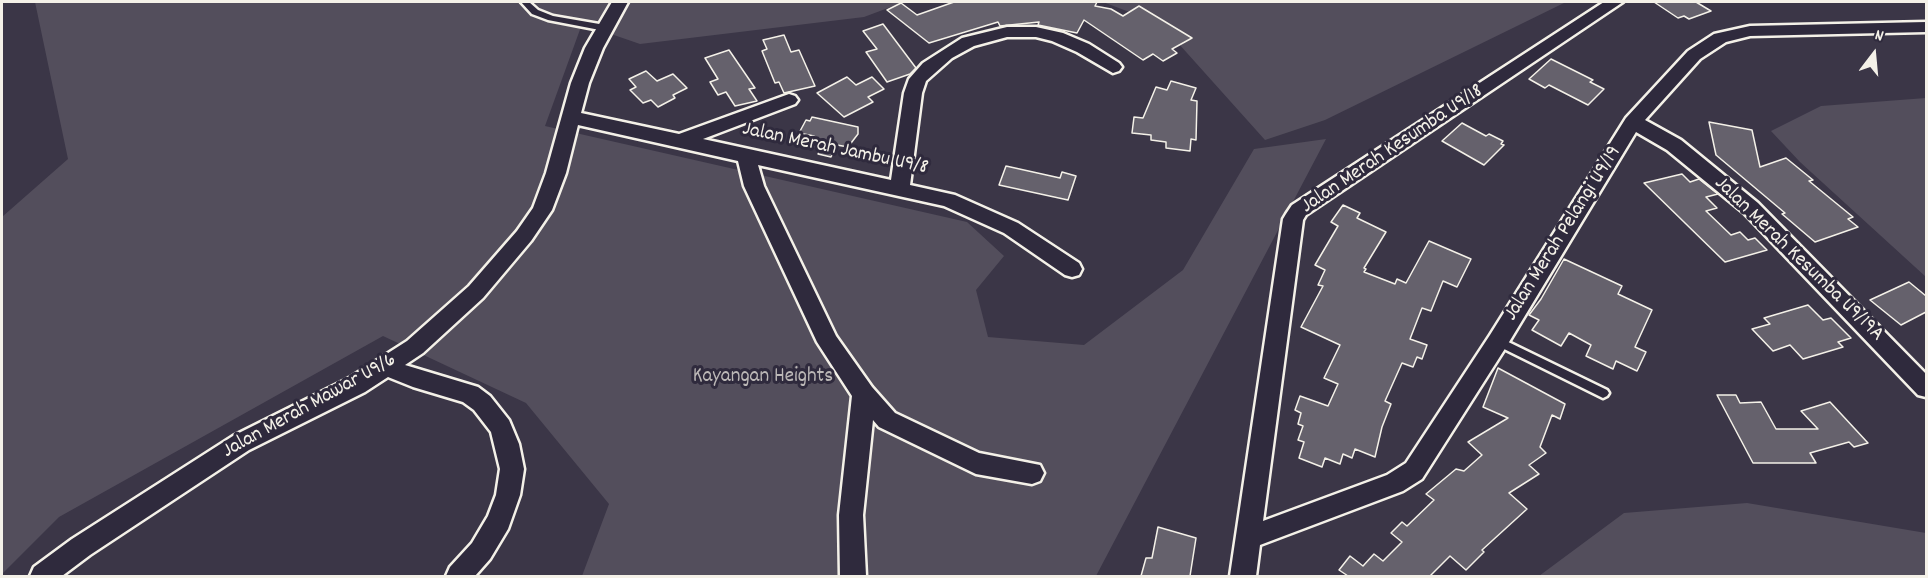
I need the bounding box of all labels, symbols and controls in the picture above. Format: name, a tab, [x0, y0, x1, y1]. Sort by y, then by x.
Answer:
north arrow	[1844, 24, 1904, 84]
text: N	[1872, 24, 1886, 48]
street label: Jalan Merah Kesumba U9/18	[1297, 80, 1489, 220]
street label: Jalan Merah Jambu U9/8	[740, 118, 930, 182]
street label: Jalan Merah Pelangi U9/19	[1500, 142, 1628, 326]
street label: Jalan Merah Kesumba U9/19A	[1708, 172, 1888, 348]
street label: Jalan Merah Mawar U9/6	[219, 349, 401, 465]
park label: Kayangan Heights	[693, 365, 833, 391]

